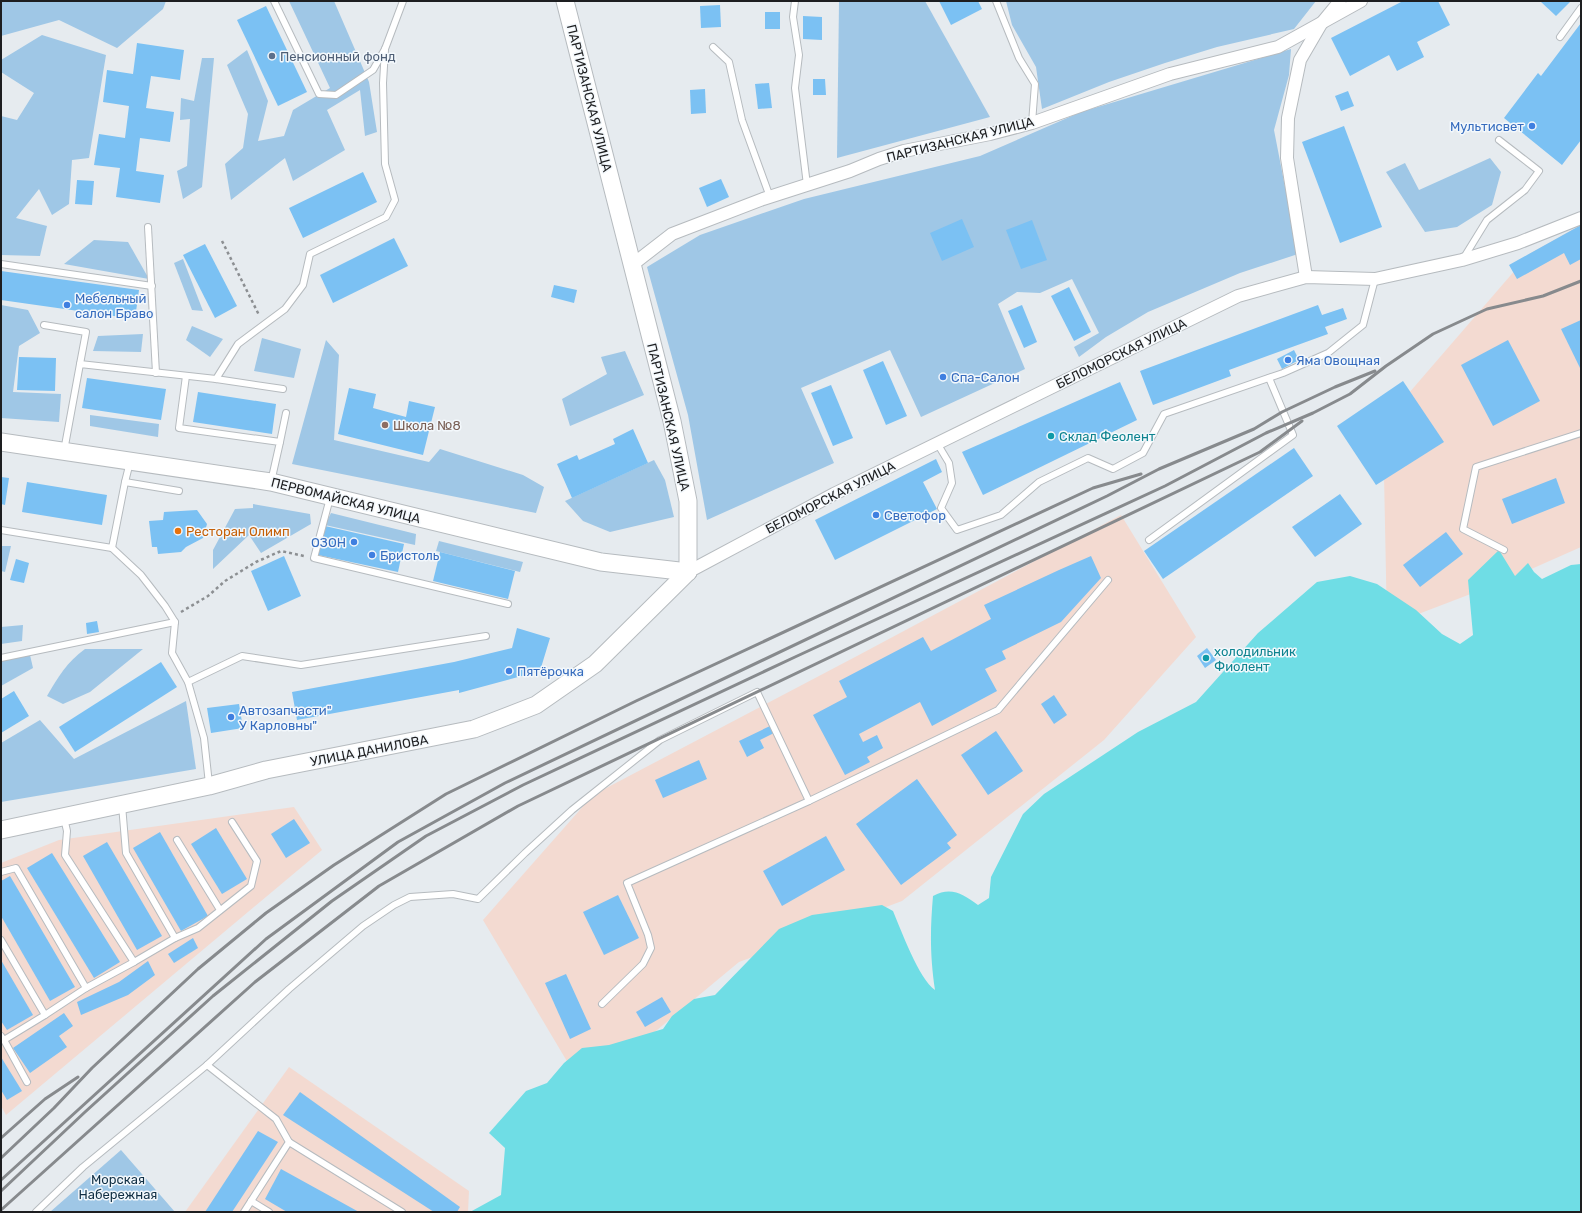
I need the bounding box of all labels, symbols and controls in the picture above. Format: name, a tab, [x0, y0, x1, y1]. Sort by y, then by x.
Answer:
street label: ПАРТИЗАНСКАЯ УЛИЦА	[564, 23, 615, 174]
place label: Пенсионный фонд	[280, 49, 396, 64]
marker: Пенсионный фонд	[267, 51, 277, 61]
street label: ПАРТИЗАНСКАЯ УЛИЦА	[885, 114, 1036, 165]
place label: Мультисвет	[1450, 119, 1524, 134]
marker: Мультисвет	[1527, 121, 1537, 131]
place label: Мебельный салон Браво	[75, 291, 153, 321]
marker: Мебельный салон Браво	[62, 300, 72, 310]
street label: БЕЛОМОРСКАЯ УЛИЦА	[1053, 315, 1189, 392]
street label: ПАРТИЗАНСКАЯ УЛИЦА	[644, 342, 693, 493]
place label: Яма Овощная	[1296, 353, 1380, 368]
marker: Яма Овощная	[1283, 355, 1293, 365]
place label: Спа-Салон	[951, 370, 1020, 385]
marker: Спа-Салон	[938, 372, 948, 382]
place label: Школа №8	[393, 418, 461, 433]
marker: Школа №8	[380, 420, 390, 430]
place label: Склад Феолент	[1059, 429, 1156, 444]
marker: Склад Феолент	[1046, 431, 1056, 441]
street label: БЕЛОМОРСКАЯ УЛИЦА	[763, 458, 898, 537]
street label: ПЕРВОМАЙСКАЯ УЛИЦА	[270, 475, 422, 526]
place label: Светофор	[884, 508, 946, 523]
marker: Светофор	[871, 510, 881, 520]
place label: Ресторан Олимп	[186, 524, 290, 539]
marker: Ресторан Олимп	[173, 526, 183, 536]
place label: ОЗОН	[311, 535, 346, 550]
marker: ОЗОН	[349, 537, 359, 547]
place label: Бристоль	[380, 548, 440, 563]
marker: Бристоль	[367, 550, 377, 560]
place label: холодильник Фиолент	[1214, 644, 1296, 674]
marker: холодильник Фиолент	[1201, 653, 1211, 663]
place label: Пятёрочка	[517, 664, 584, 679]
marker: Пятёрочка	[504, 666, 514, 676]
place label: Автозапчасти" У Карловны"	[239, 703, 332, 733]
marker: Автозапчасти" У Карловны"	[226, 712, 236, 722]
street label: УЛИЦА ДАНИЛОВА	[309, 732, 430, 769]
park label: Морская Набережная	[79, 1172, 157, 1202]

